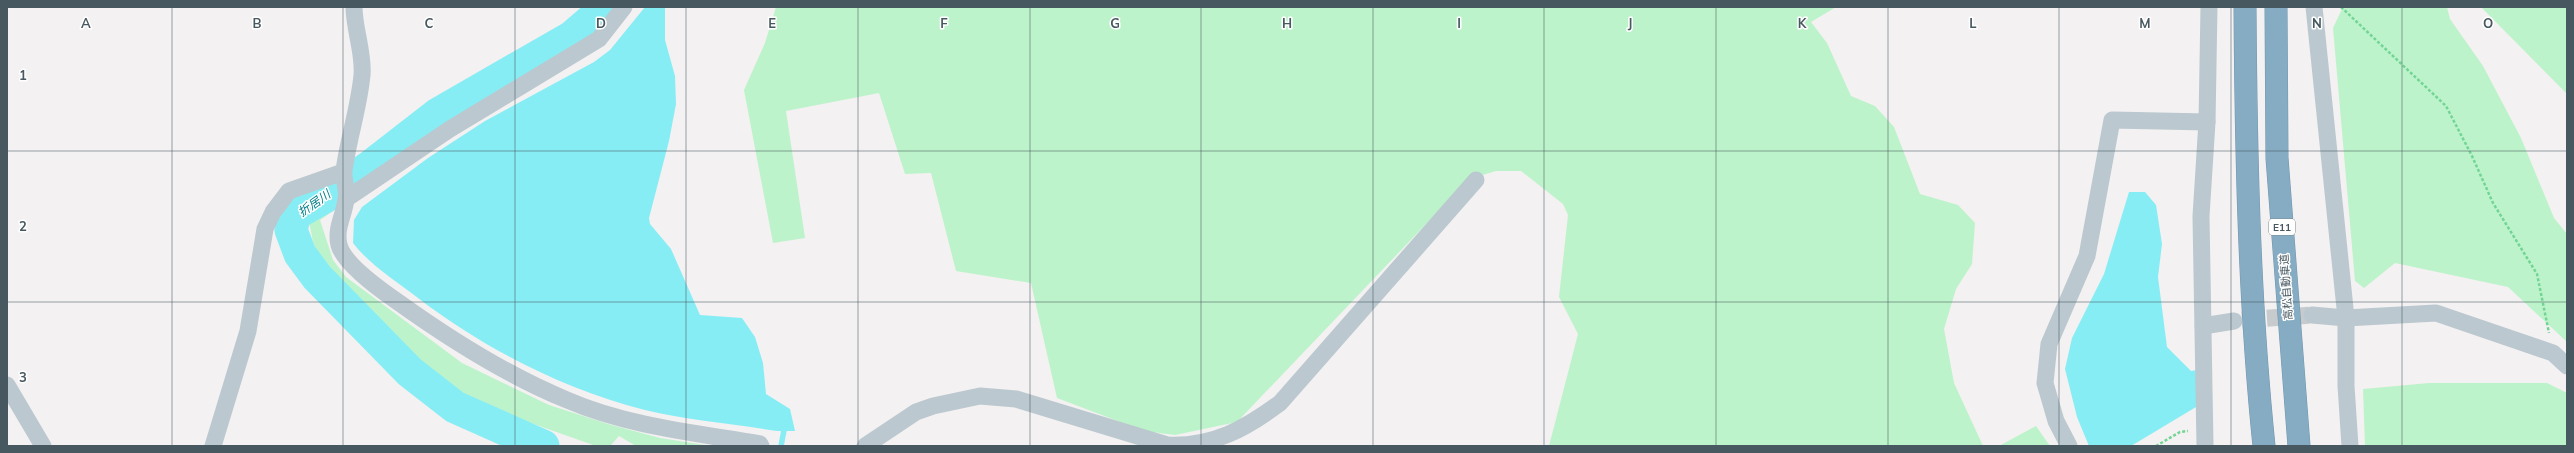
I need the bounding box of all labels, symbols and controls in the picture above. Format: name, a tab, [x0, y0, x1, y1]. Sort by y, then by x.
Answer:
text: A	[81, 15, 91, 31]
text: B	[253, 15, 262, 31]
text: C	[425, 15, 434, 31]
text: D	[596, 15, 606, 31]
text: E	[768, 15, 776, 31]
text: F	[940, 15, 948, 31]
text: G	[1110, 15, 1120, 31]
text: H	[1282, 15, 1292, 31]
text: I	[1457, 15, 1461, 31]
text: J	[1628, 15, 1632, 31]
text: K	[1798, 15, 1808, 31]
text: L	[1969, 15, 1977, 31]
text: M	[2139, 15, 2151, 31]
text: N	[2312, 15, 2322, 31]
text: O	[2483, 15, 2493, 31]
text: 1	[19, 67, 27, 83]
water label: 折居川	[295, 185, 335, 219]
text: 2	[19, 218, 27, 234]
road number: E11	[2269, 219, 2295, 235]
street label: 高松自動車道	[2277, 254, 2295, 320]
text: 3	[19, 369, 27, 385]

